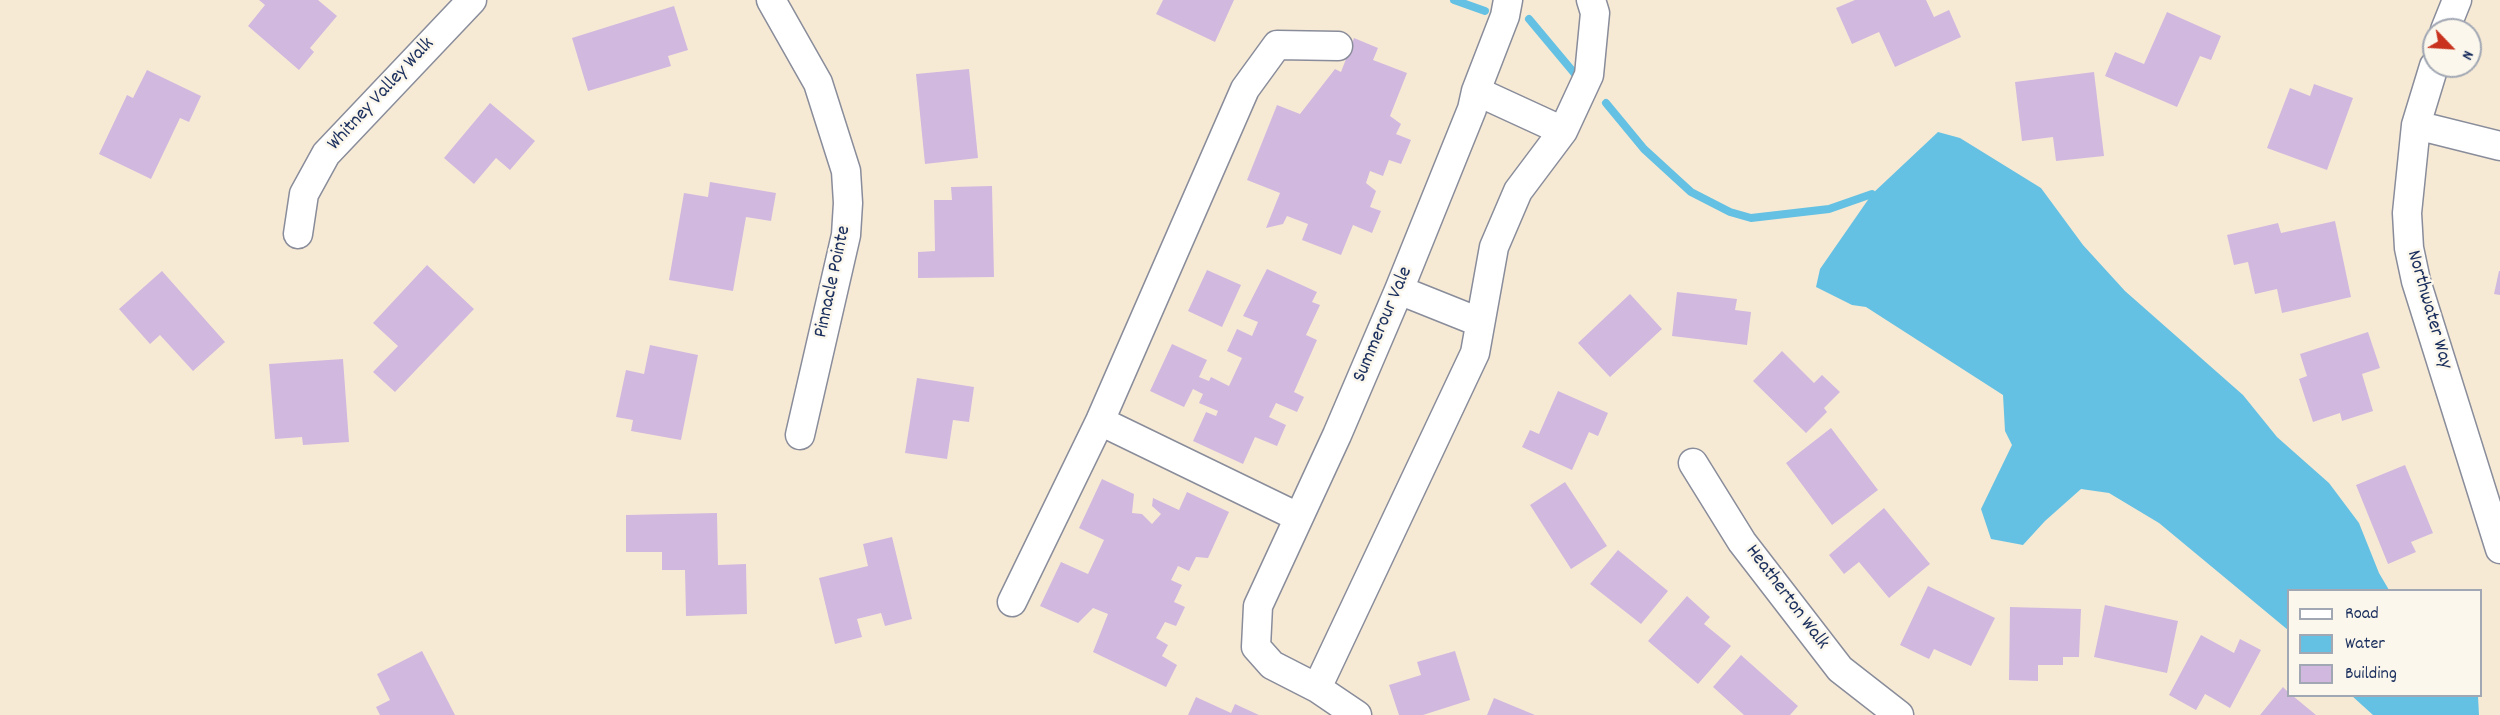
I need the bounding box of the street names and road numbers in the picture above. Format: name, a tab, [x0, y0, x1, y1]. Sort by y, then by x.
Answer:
street label: Whitney Valley Walk	[323, 33, 441, 157]
street label: Pinnacle Pointe	[810, 224, 858, 340]
street label: Northwater Way	[2400, 248, 2456, 372]
street label: Summerour Vale	[1349, 264, 1419, 386]
street label: Heatherton Walk	[1739, 541, 1833, 655]

